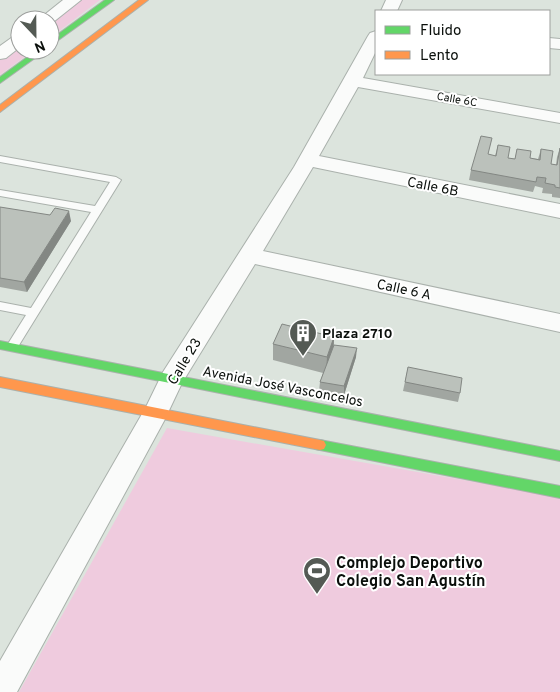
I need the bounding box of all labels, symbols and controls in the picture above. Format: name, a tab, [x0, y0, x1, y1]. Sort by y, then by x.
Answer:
north arrow	[10, 10, 60, 60]
legend	[375, 10, 550, 75]
text: Fluido	[420, 22, 461, 41]
text: N	[31, 36, 47, 55]
text: Lento	[420, 47, 459, 66]
street label: Calle 6C	[435, 90, 478, 110]
street label: Calle 6B	[406, 174, 460, 201]
street label: Calle 6 A	[375, 276, 432, 305]
building icon: Plaza 2710	[288, 318, 318, 357]
place label: Plaza 2710	[322, 326, 393, 343]
street label: Calle 23	[165, 335, 206, 388]
street label: Avenida José Vasconcelos	[201, 364, 364, 411]
place label: Complejo Deportivo Colegio San Agustín	[336, 554, 486, 592]
sports icon: Complejo Deportivo Colegio San Agustín	[302, 556, 332, 595]

